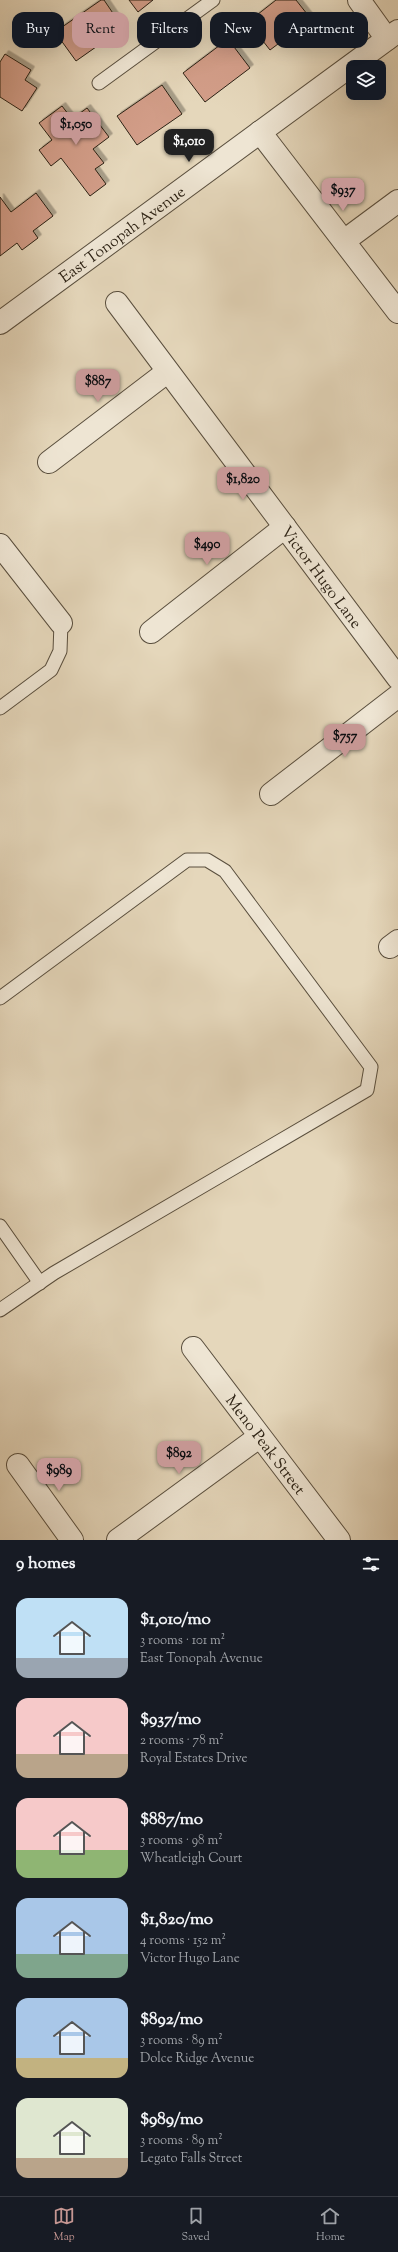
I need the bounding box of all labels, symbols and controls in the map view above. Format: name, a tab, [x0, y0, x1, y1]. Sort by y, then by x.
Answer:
chip: Buy	[12, 12, 64, 48]
chip: Rent	[72, 12, 129, 48]
chip: Filters	[137, 12, 202, 48]
chip: New	[210, 12, 266, 48]
chip: Apartment	[274, 12, 368, 48]
map controls	[346, 60, 386, 100]
button: layers	[346, 60, 386, 100]
pin: $1,050	[43, 112, 109, 146]
text: $1,050	[60, 116, 92, 134]
pin: $1,010	[156, 129, 222, 163]
text: $1,010	[173, 133, 205, 151]
pin: $937	[319, 178, 367, 212]
street label: East Tonopah Avenue	[55, 182, 191, 290]
text: $937	[330, 182, 356, 200]
pin: $887	[74, 369, 122, 403]
text: $887	[85, 373, 111, 391]
pin: $1,820	[210, 467, 276, 501]
text: $1,820	[226, 471, 260, 489]
street label: Victor Hugo Lane	[274, 522, 366, 634]
pin: $490	[183, 532, 231, 566]
text: $490	[194, 536, 220, 554]
pin: $757	[321, 724, 369, 758]
text: $757	[333, 728, 357, 746]
street label: Meno Peak Street	[219, 1391, 310, 1501]
pin: $892	[155, 1441, 203, 1475]
text: $892	[166, 1445, 192, 1463]
pin: $989	[35, 1458, 83, 1492]
text: $989	[46, 1462, 72, 1480]
text: 9 homes	[16, 1552, 75, 1576]
icon: filters	[360, 1553, 382, 1575]
text: $1,010/mo	[140, 1608, 211, 1632]
icon: home	[48, 1614, 96, 1662]
text: 3 rooms · 101 m²	[140, 1632, 225, 1650]
text: East Tonopah Avenue	[140, 1650, 263, 1668]
text: $937/mo	[140, 1708, 201, 1732]
icon: home	[48, 1714, 96, 1762]
text: 2 rooms · 78 m²	[140, 1732, 224, 1750]
text: Royal Estates Drive	[140, 1750, 247, 1768]
text: $887/mo	[140, 1808, 203, 1832]
icon: home	[48, 1814, 96, 1862]
text: 3 rooms · 98 m²	[140, 1832, 223, 1850]
text: Wheatleigh Court	[140, 1850, 242, 1868]
text: $1,820/mo	[140, 1908, 213, 1932]
icon: home	[48, 1914, 96, 1962]
text: 4 rooms · 152 m²	[140, 1932, 226, 1950]
text: Victor Hugo Lane	[140, 1950, 240, 1968]
text: $892/mo	[140, 2008, 203, 2032]
icon: home	[48, 2014, 96, 2062]
text: 3 rooms · 89 m²	[140, 2032, 223, 2050]
text: Dolce Ridge Avenue	[140, 2050, 254, 2068]
text: $989/mo	[140, 2108, 203, 2132]
icon: home	[48, 2114, 96, 2162]
text: 3 rooms · 89 m²	[140, 2132, 223, 2150]
text: Legato Falls Street	[140, 2150, 242, 2168]
tab: Map	[53, 2205, 75, 2245]
tab: Saved	[181, 2205, 210, 2245]
tab: Home	[316, 2205, 345, 2245]

